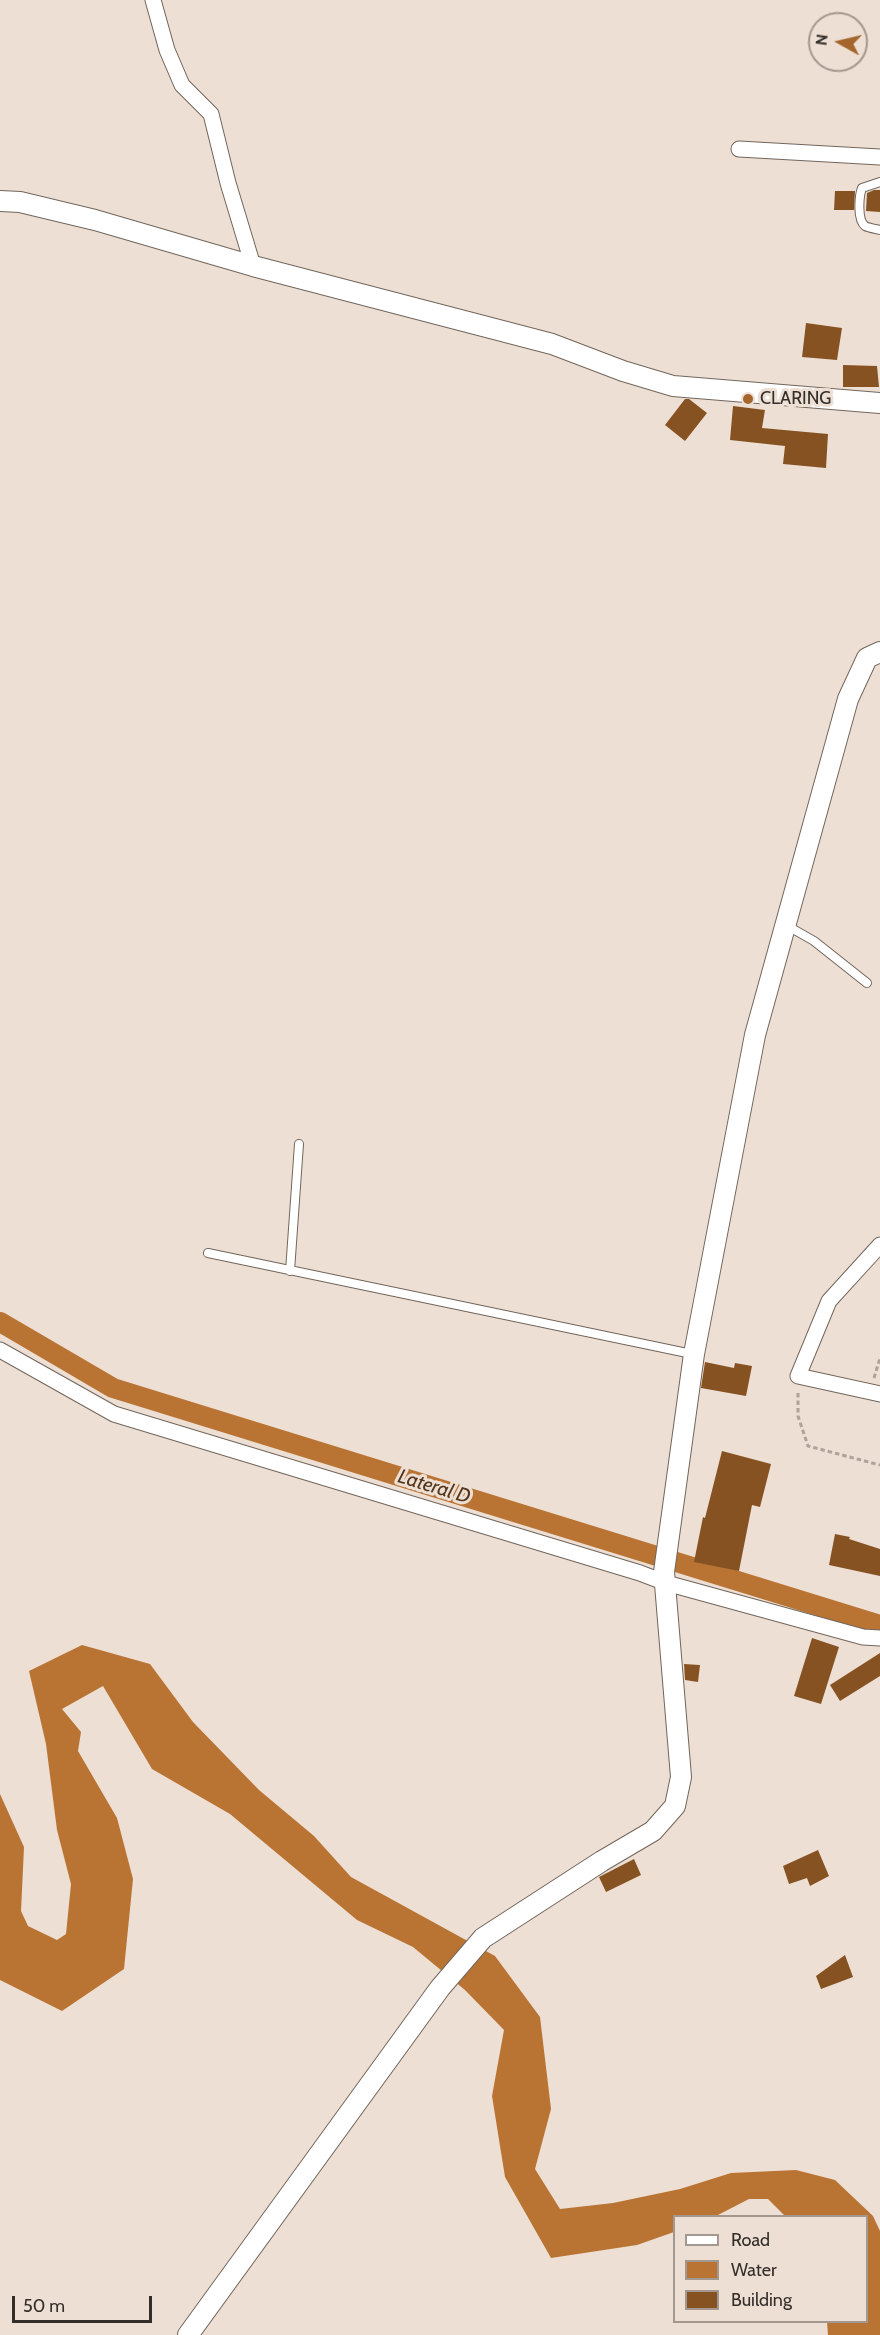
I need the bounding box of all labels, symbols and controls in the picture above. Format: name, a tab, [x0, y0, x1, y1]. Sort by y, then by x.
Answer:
north arrow	[808, 12, 868, 72]
text: N	[811, 33, 832, 47]
place label: CLARING	[760, 388, 831, 410]
marker: CLARING	[741, 392, 755, 406]
water label: Lateral D	[395, 1465, 473, 1509]
legend	[673, 2215, 868, 2323]
text: Road	[731, 2229, 770, 2251]
text: Water	[731, 2259, 777, 2281]
scale bar	[15, 2284, 154, 2322]
text: Building	[731, 2289, 792, 2311]
text: 50 m	[23, 2295, 65, 2317]

